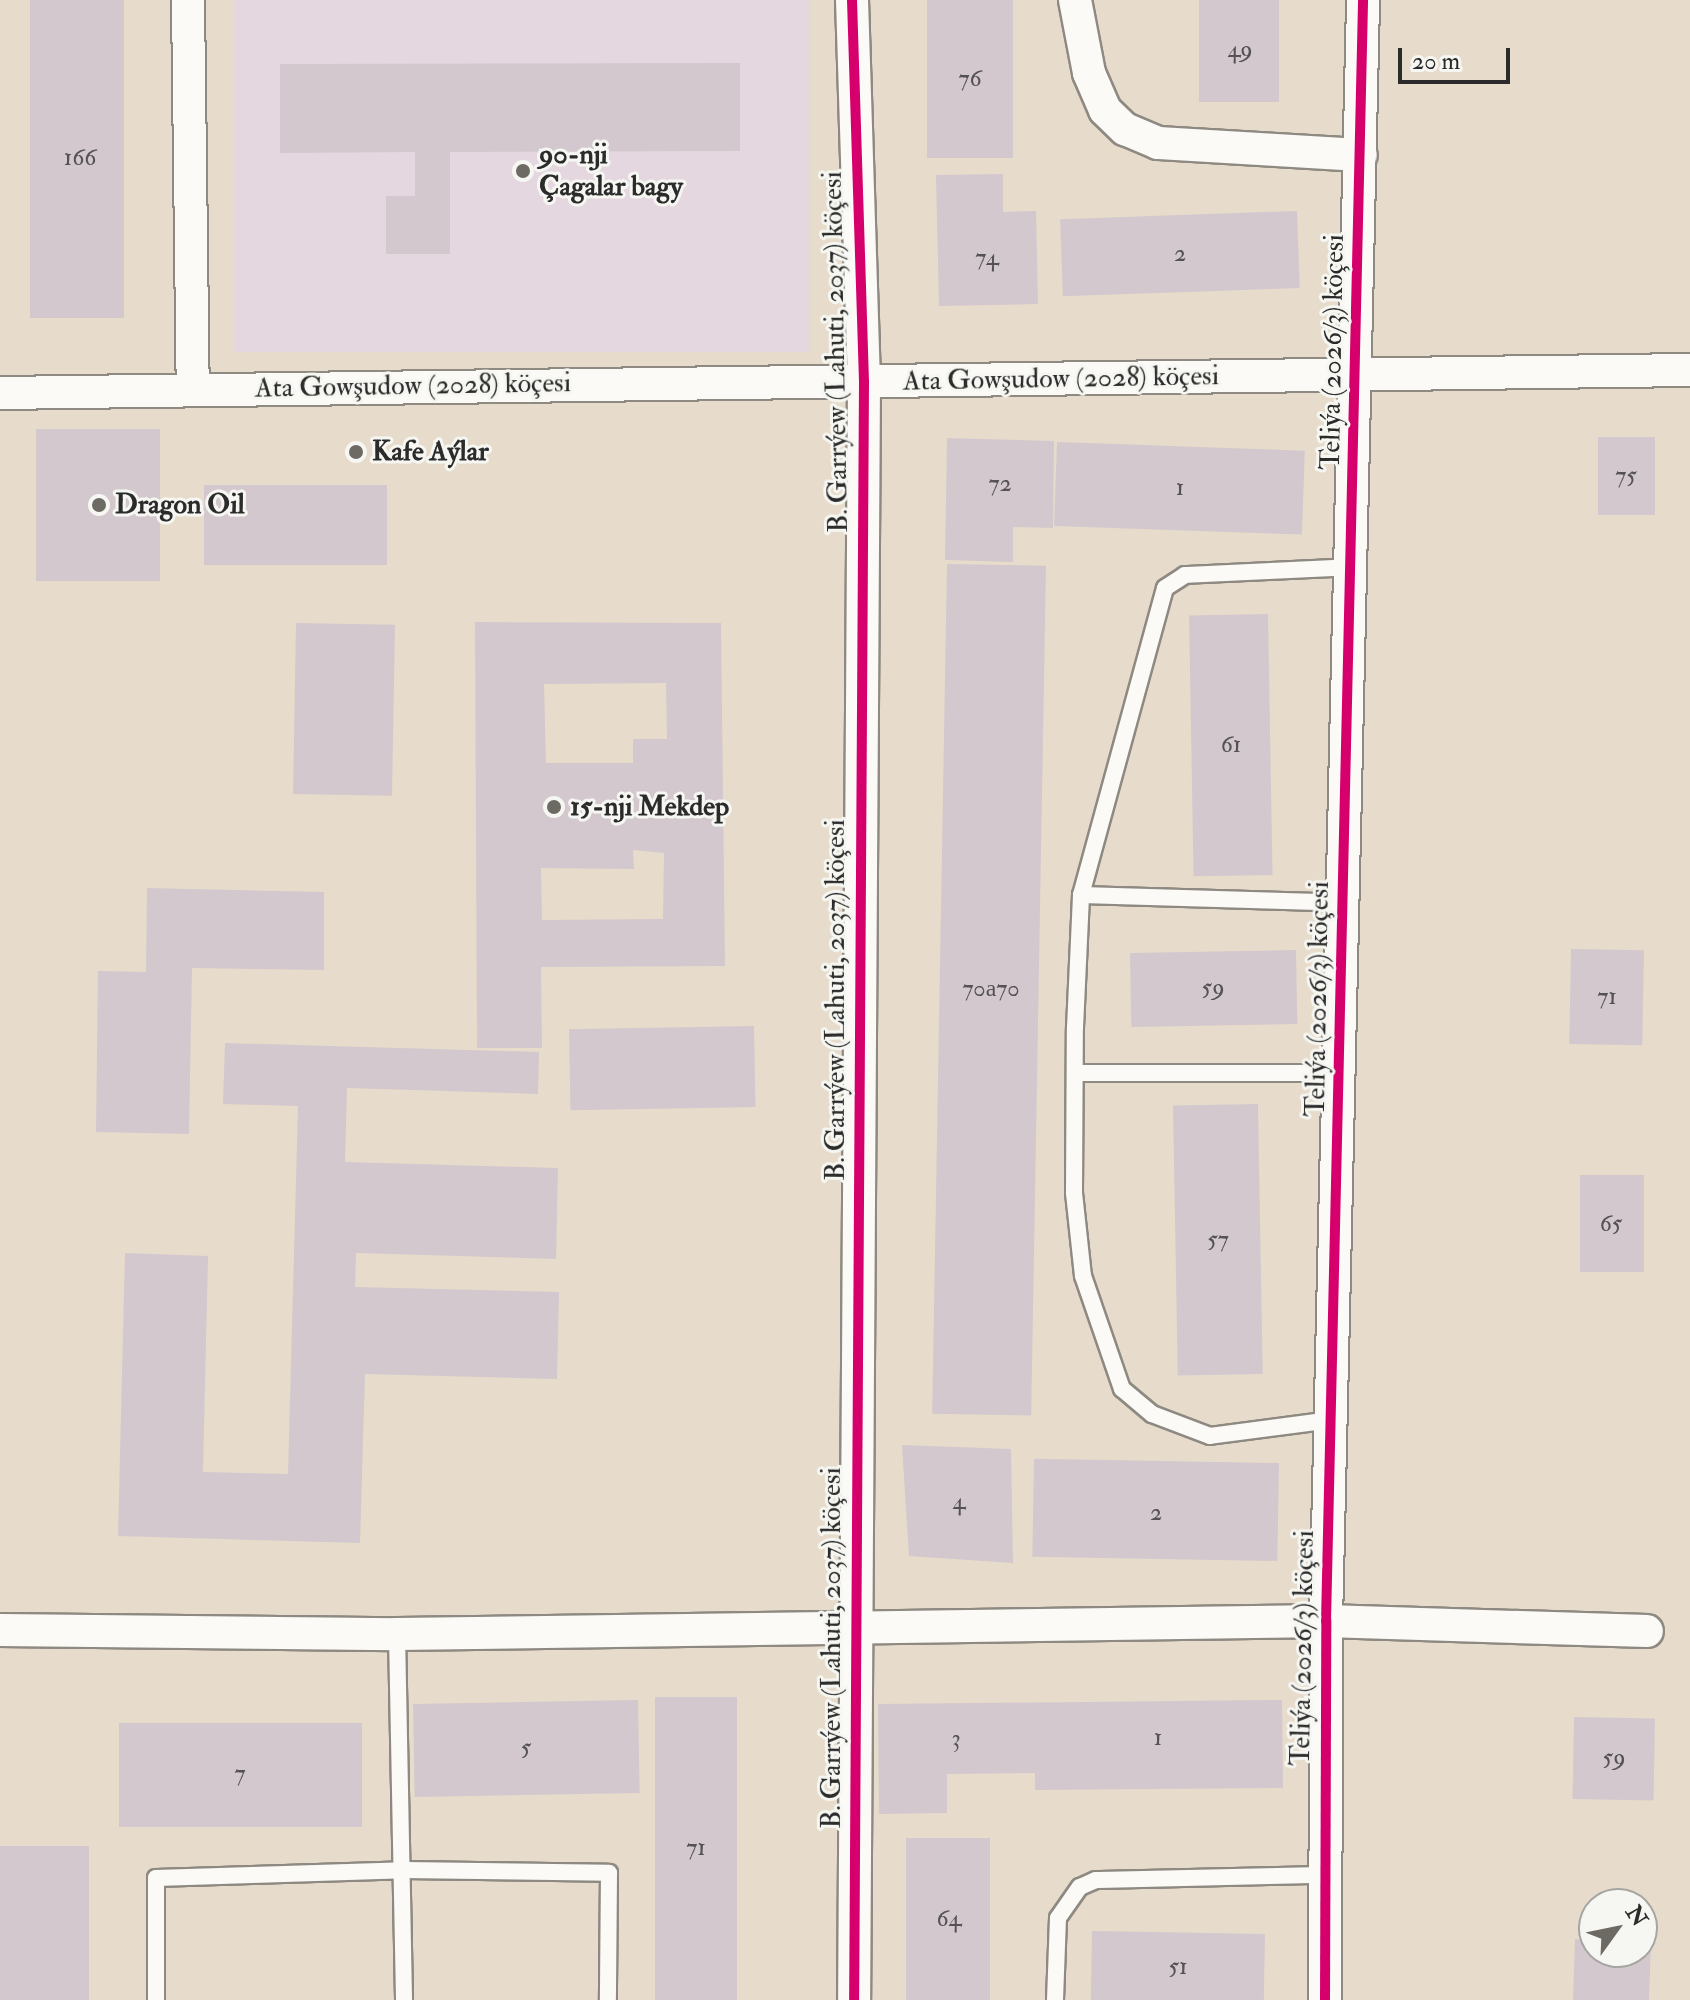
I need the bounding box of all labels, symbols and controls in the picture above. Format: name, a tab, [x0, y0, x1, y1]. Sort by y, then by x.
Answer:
scale bar	[1402, 32, 1514, 82]
house number: 49	[1227, 36, 1253, 64]
text: 20 m	[1412, 46, 1460, 77]
house number: 76	[958, 65, 982, 93]
place label: 90-nji Çagalar bagy	[539, 138, 683, 204]
house number: 166	[64, 144, 96, 172]
marker: 90-nji Çagalar bagy	[514, 162, 532, 180]
street label: B. Garrýew (Lahuti, 2037) köçesi	[816, 171, 856, 533]
street label: Teliýa (2026/3) köçesi	[1314, 234, 1352, 470]
house number: 2	[1174, 240, 1186, 268]
house number: 74	[975, 244, 999, 272]
street label: Ata Gowşudow (2028) köçesi	[903, 359, 1219, 399]
street label: Ata Gowşudow (2028) köçesi	[255, 366, 571, 406]
place label: Kafe Aýlar	[372, 435, 489, 469]
marker: Kafe Aýlar	[347, 443, 365, 461]
house number: 75	[1615, 462, 1637, 490]
house number: 72	[988, 470, 1012, 498]
house number: 1	[1176, 474, 1184, 502]
place label: Dragon Oil	[115, 488, 245, 522]
marker: Dragon Oil	[90, 496, 108, 514]
house number: 61	[1221, 731, 1241, 759]
place label: 15-nji Mekdep	[570, 790, 729, 824]
marker: 15-nji Mekdep	[545, 798, 563, 816]
street label: B. Garrýew (Lahuti, 2037) köçesi	[819, 819, 853, 1181]
street label: Teliýa (2026/3) köçesi	[1299, 881, 1337, 1117]
house number: 59	[1202, 974, 1224, 1002]
house number: 70а70	[962, 975, 1020, 1003]
house number: 71	[1597, 983, 1617, 1011]
house number: 65	[1600, 1210, 1622, 1238]
house number: 57	[1207, 1226, 1229, 1254]
street label: B. Garrýew (Lahuti, 2037) köçesi	[815, 1467, 849, 1829]
house number: 4	[953, 1488, 965, 1516]
house number: 2	[1150, 1499, 1162, 1527]
street label: Teliýa (2026/3) köçesi	[1284, 1530, 1322, 1766]
house number: 1	[1154, 1724, 1162, 1752]
house number: 3	[951, 1725, 961, 1753]
house number: 5	[521, 1734, 531, 1762]
house number: 59	[1603, 1744, 1625, 1772]
house number: 7	[234, 1760, 246, 1788]
house number: 71	[686, 1834, 706, 1862]
north arrow	[1578, 1888, 1658, 1968]
text: N	[1619, 1900, 1654, 1932]
house number: 64	[936, 1905, 962, 1933]
house number: 51	[1168, 1953, 1188, 1981]

